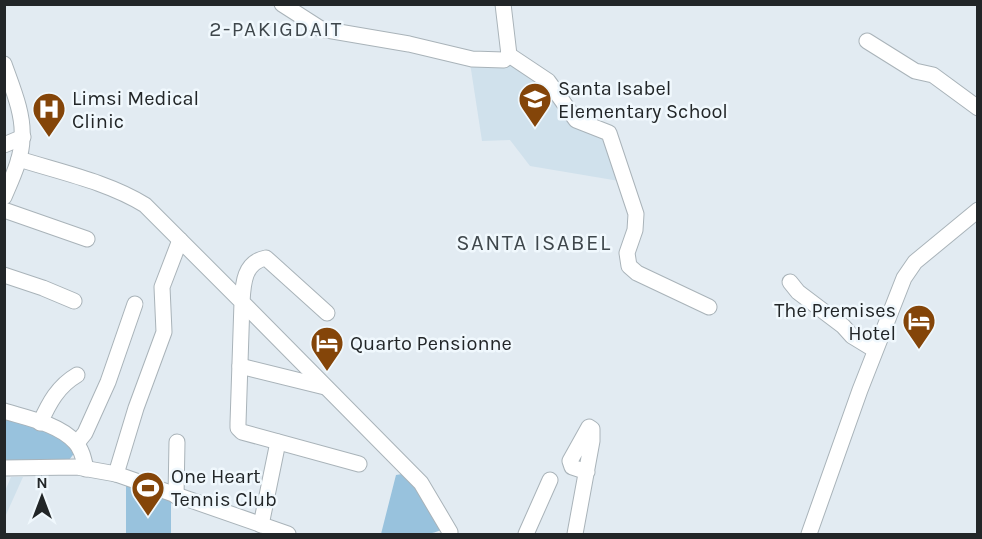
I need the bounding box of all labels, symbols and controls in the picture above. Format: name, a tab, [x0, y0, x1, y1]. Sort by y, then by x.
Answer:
district label: 2-PAKIGDAIT	[209, 17, 343, 41]
place label: Santa Isabel Elementary School	[558, 77, 728, 123]
school or university icon: Santa Isabel Elementary School	[517, 81, 553, 128]
place label: Limsi Medical Clinic	[72, 87, 199, 133]
hospital icon: Limsi Medical Clinic	[31, 91, 67, 138]
district label: SANTA ISABEL	[456, 230, 612, 256]
place label: The Premises Hotel	[774, 299, 896, 345]
hotel icon: The Premises Hotel	[901, 303, 937, 350]
hotel icon: Quarto Pensionne	[309, 325, 345, 372]
place label: Quarto Pensionne	[350, 332, 512, 355]
place label: One Heart Tennis Club	[171, 465, 277, 511]
north arrow	[12, 467, 72, 527]
sports icon: One Heart Tennis Club	[130, 470, 166, 517]
text: N	[36, 473, 48, 492]

